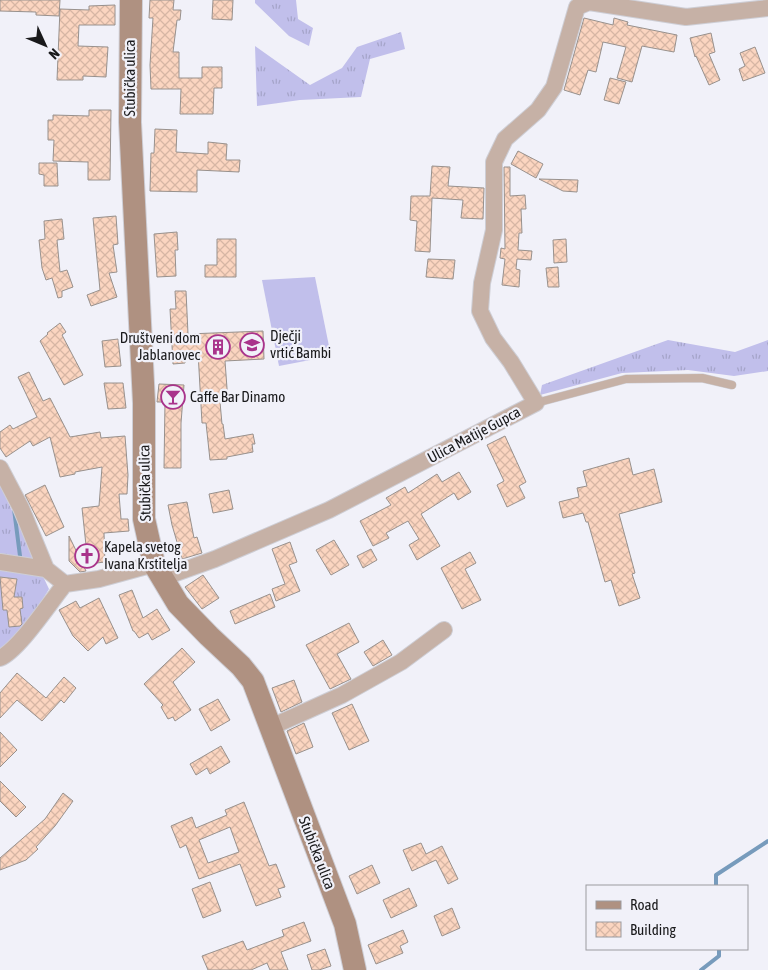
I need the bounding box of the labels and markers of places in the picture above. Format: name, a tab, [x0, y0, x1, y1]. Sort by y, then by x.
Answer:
place label: Dječji vrtić Bambi	[270, 327, 331, 361]
place label: Društveni dom Jablanovec	[120, 329, 200, 363]
school or university icon: Dječji vrtić Bambi	[239, 332, 265, 358]
building icon: Društveni dom Jablanovec	[205, 334, 231, 360]
bar icon: Caffe Bar Dinamo	[160, 384, 186, 410]
place label: Caffe Bar Dinamo	[190, 388, 285, 405]
place label: Kapela svetog Ivana Krstitelja	[104, 538, 187, 572]
church icon: Kapela svetog Ivana Krstitelja	[74, 543, 100, 569]

